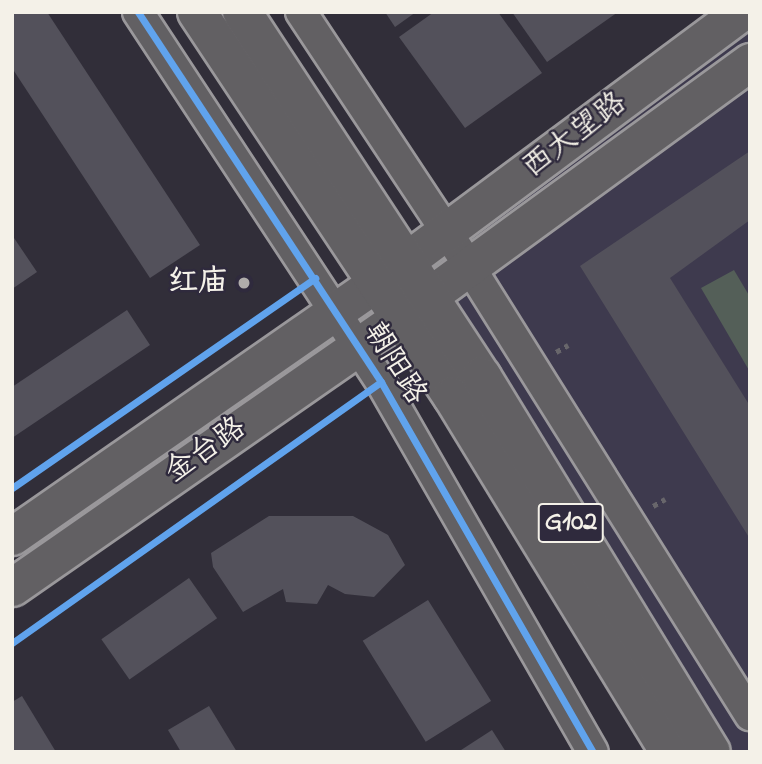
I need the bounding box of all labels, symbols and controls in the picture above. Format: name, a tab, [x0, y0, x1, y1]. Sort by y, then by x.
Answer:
street label: 西大望路	[516, 86, 634, 186]
place label: 红庙	[168, 265, 228, 301]
marker: 红庙	[234, 273, 254, 293]
street label: 朝阳路	[355, 316, 433, 412]
street label: 金台路	[159, 410, 253, 492]
road number: G102	[538, 498, 604, 548]

